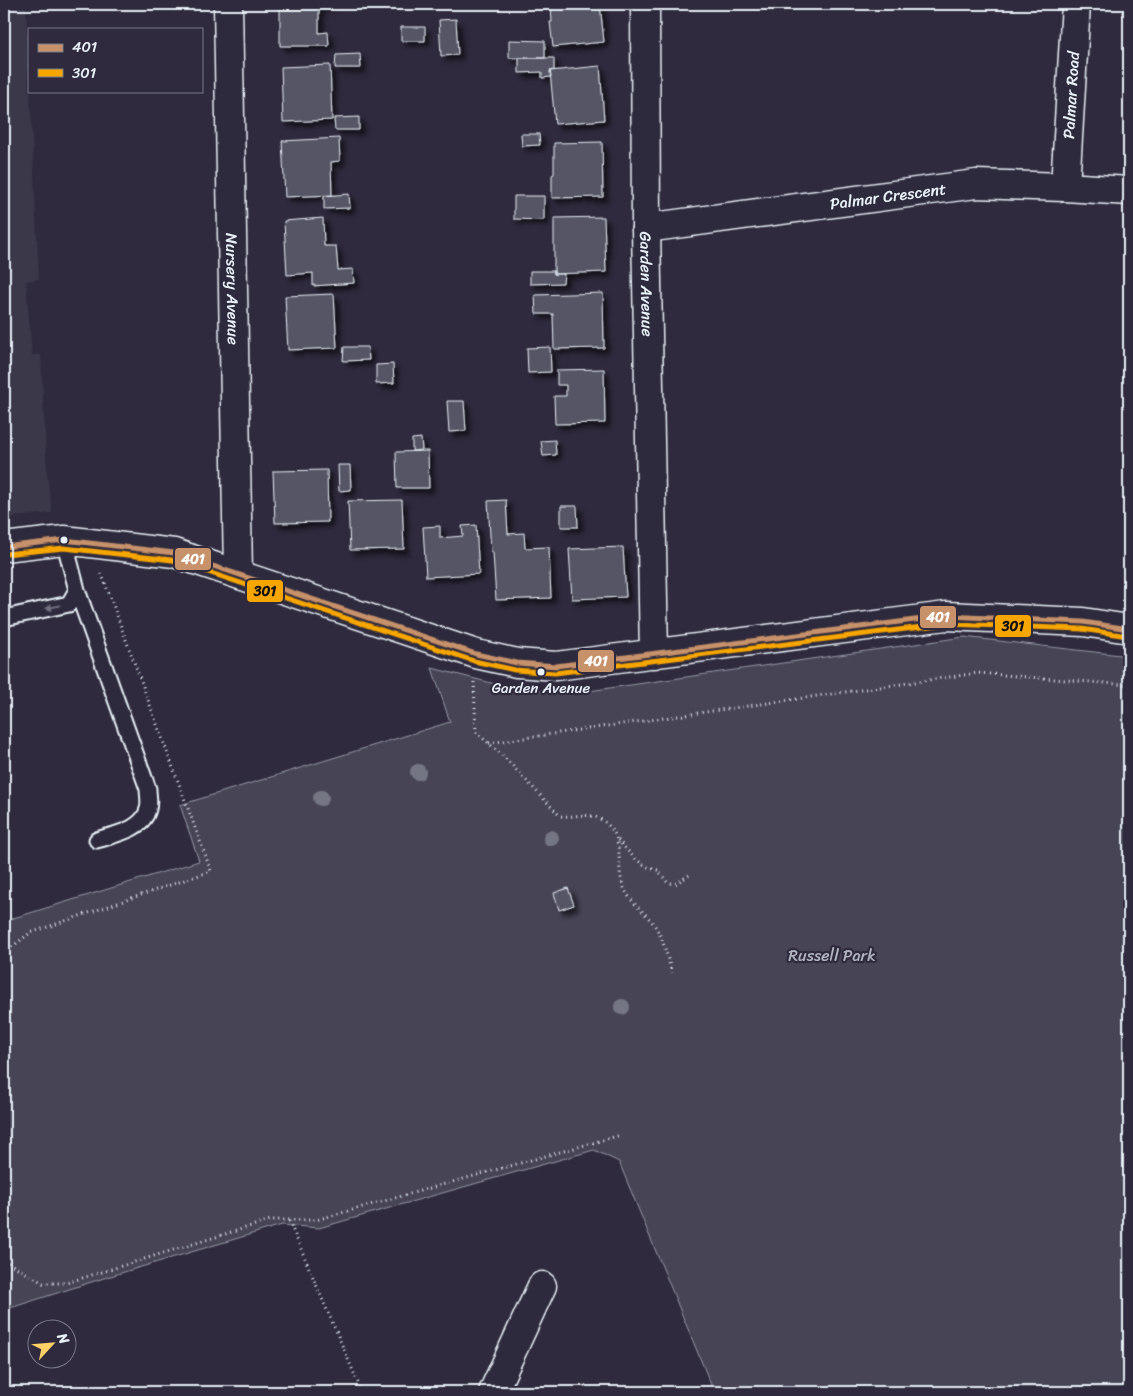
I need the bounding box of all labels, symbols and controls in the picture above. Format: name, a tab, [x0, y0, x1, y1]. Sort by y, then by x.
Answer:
legend	[28, 28, 202, 92]
text: 401	[72, 34, 97, 60]
street label: Palmar Road	[1053, 49, 1088, 140]
text: 301	[72, 60, 96, 86]
street label: Palmar Crescent	[828, 174, 948, 218]
street label: Garden Avenue	[632, 231, 663, 337]
street label: Nursery Avenue	[218, 233, 248, 345]
unlabelled marker	[59, 535, 69, 545]
line badge: 401	[174, 547, 212, 571]
text: 401	[180, 547, 205, 572]
line badge: 301	[246, 579, 284, 603]
text: 301	[253, 579, 276, 604]
one-way arrow	[44, 604, 60, 612]
line badge: 401	[919, 605, 957, 629]
text: 401	[925, 605, 950, 630]
line badge: 301	[994, 614, 1032, 638]
text: 301	[1001, 614, 1024, 639]
line badge: 401	[577, 649, 615, 673]
text: 401	[583, 649, 608, 674]
marker: Garden Avenue	[536, 667, 546, 677]
place label: Garden Avenue	[492, 675, 591, 701]
park label: Russell Park	[788, 941, 876, 970]
north arrow	[28, 1318, 78, 1368]
text: N	[49, 1328, 77, 1349]

